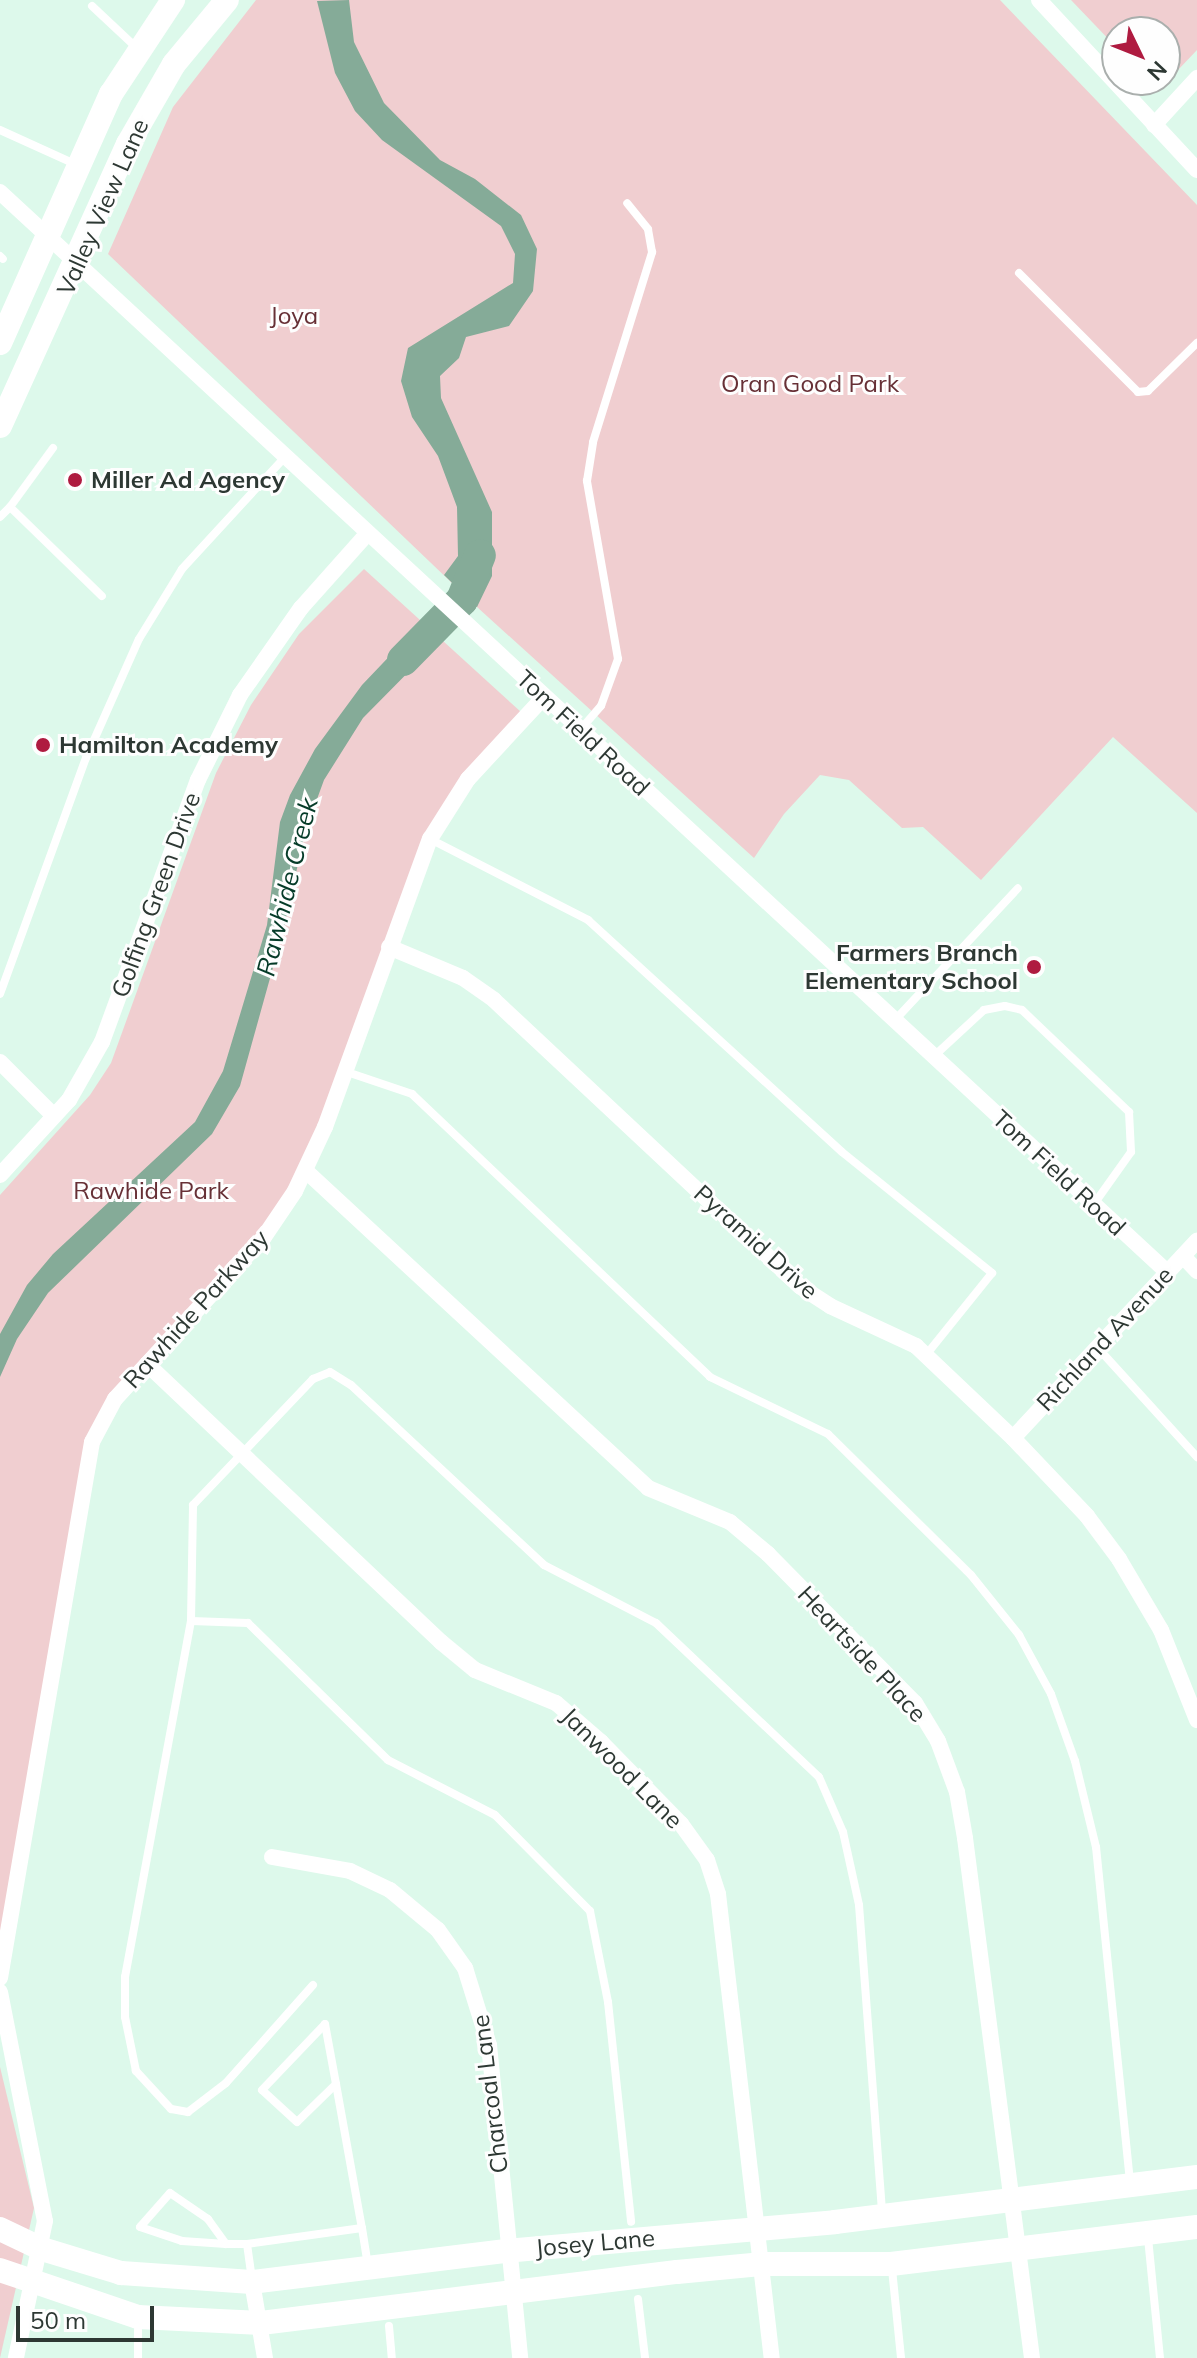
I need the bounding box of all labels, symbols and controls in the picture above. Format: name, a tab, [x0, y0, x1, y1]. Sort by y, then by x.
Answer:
north arrow	[1101, 16, 1181, 96]
text: N	[1141, 55, 1173, 87]
street label: Valley View Lane	[51, 114, 155, 300]
park label: Joya	[270, 302, 318, 330]
park label: Oran Good Park	[721, 370, 899, 398]
place label: Miller Ad Agency	[91, 466, 285, 494]
marker: Miller Ad Agency	[66, 471, 84, 489]
street label: Tom Field Road	[511, 664, 655, 802]
place label: Hamilton Academy	[59, 731, 278, 759]
marker: Hamilton Academy	[34, 736, 52, 754]
street label: Golfing Green Drive	[106, 789, 206, 1001]
water label: Rawhide Creek	[250, 795, 324, 979]
place label: Farmers Branch Elementary School	[805, 939, 1018, 995]
marker: Farmers Branch Elementary School	[1025, 958, 1043, 976]
street label: Tom Field Road	[987, 1104, 1131, 1242]
park label: Rawhide Park	[73, 1177, 229, 1205]
street label: Pyramid Drive	[688, 1179, 824, 1305]
street label: Rawhide Parkway	[117, 1224, 275, 1394]
street label: Richland Avenue	[1031, 1261, 1179, 1417]
street label: Heartside Place	[792, 1580, 932, 1728]
street label: Janwood Lane	[555, 1701, 689, 1835]
street label: Charcoal Lane	[466, 2013, 514, 2175]
street label: Josey Lane	[534, 2223, 656, 2263]
scale bar	[20, 2290, 158, 2340]
text: 50 m	[30, 2305, 86, 2335]

